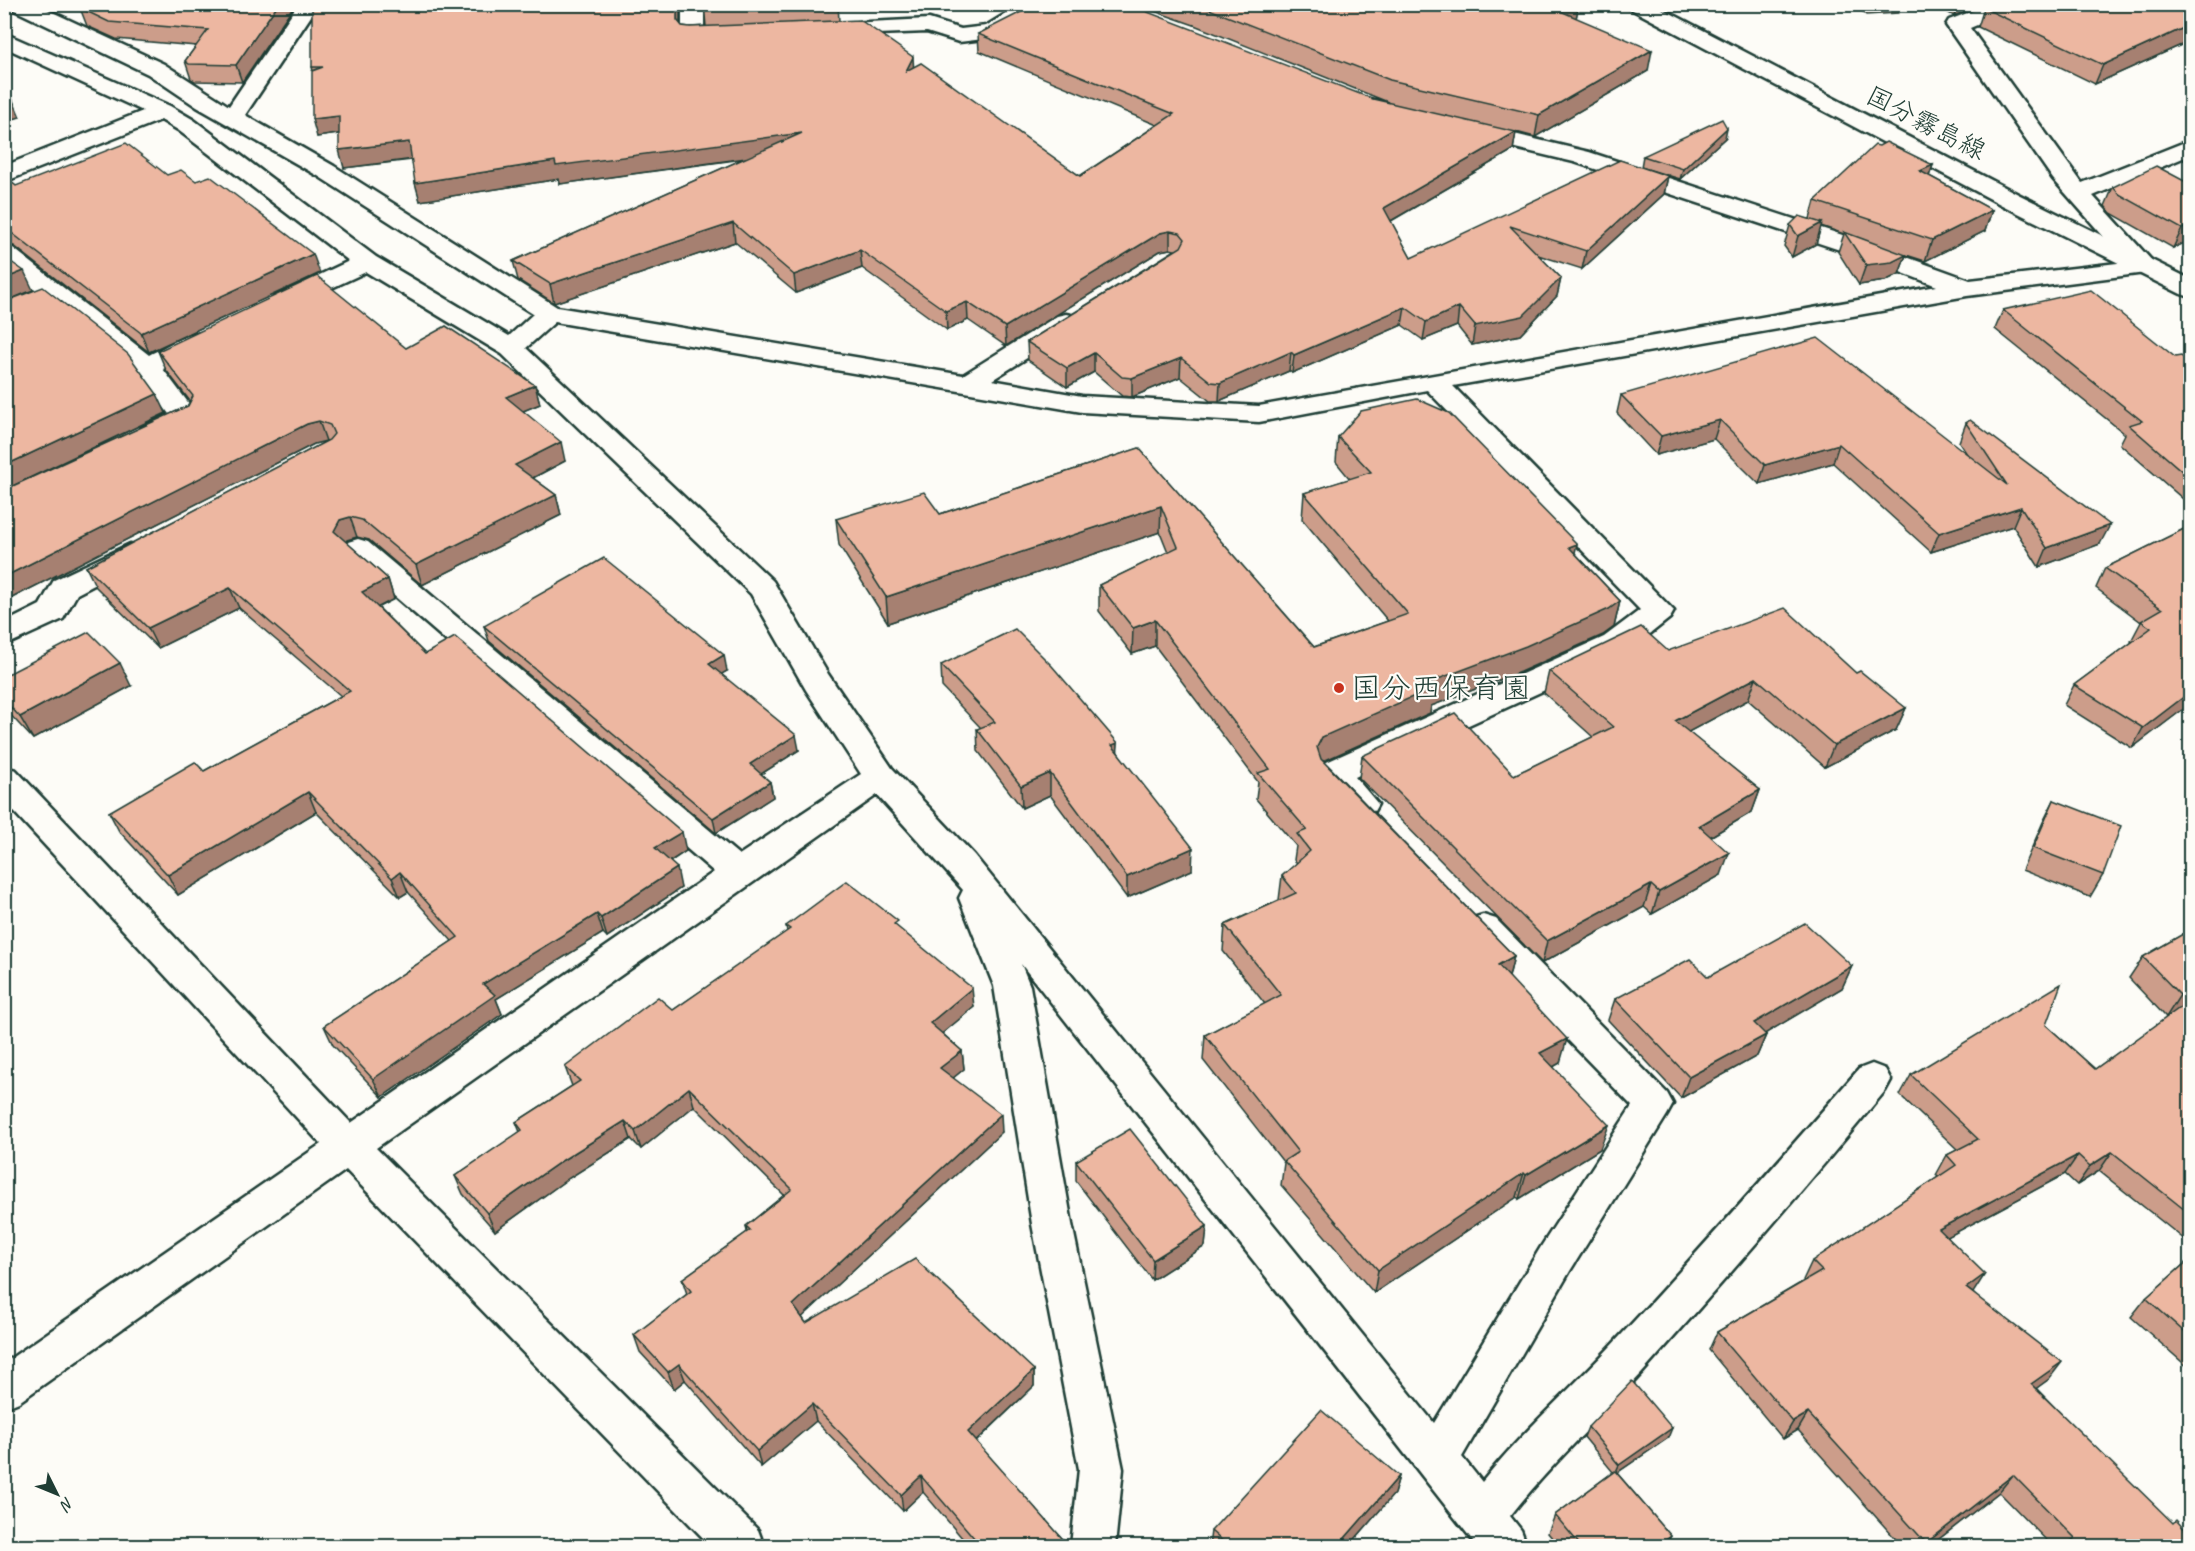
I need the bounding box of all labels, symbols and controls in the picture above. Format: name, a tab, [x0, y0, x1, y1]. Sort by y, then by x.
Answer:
street label: 国分霧島線	[1861, 79, 1991, 167]
place label: 国分西保育園	[1351, 669, 1531, 707]
marker: 国分西保育園	[1332, 681, 1346, 695]
north arrow	[27, 1464, 87, 1524]
text: N	[54, 1493, 78, 1516]

